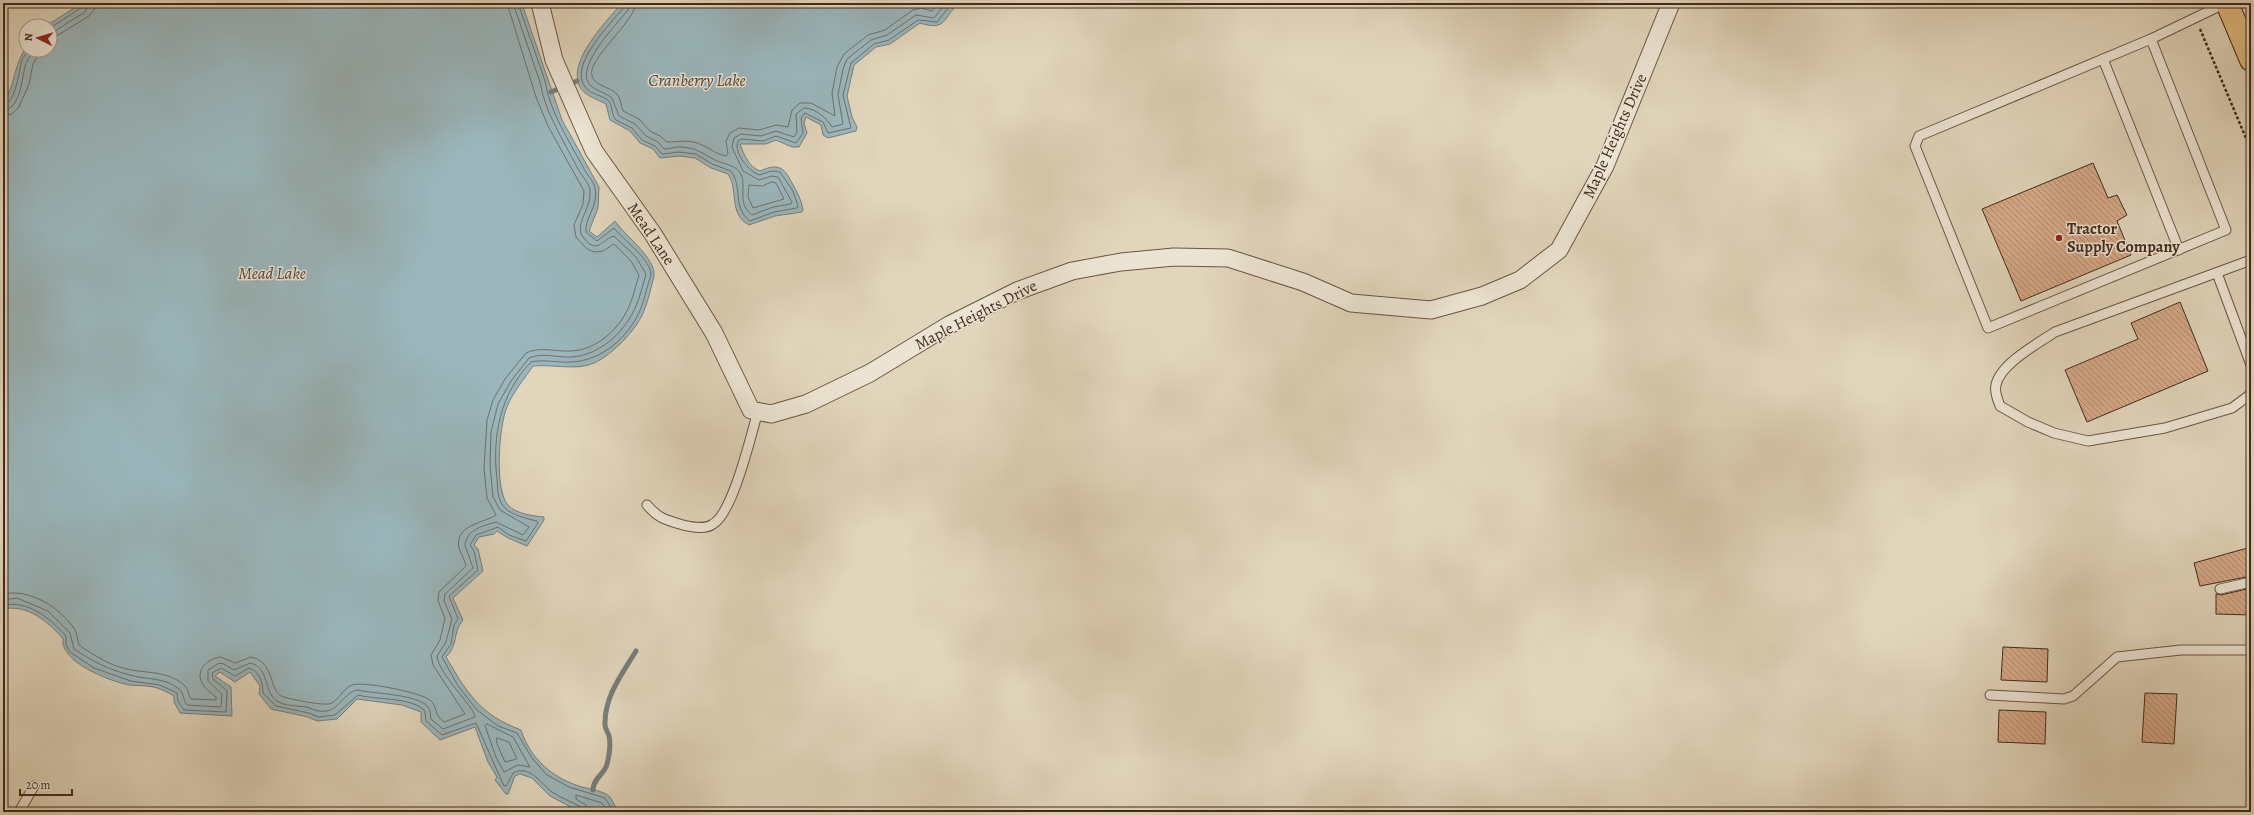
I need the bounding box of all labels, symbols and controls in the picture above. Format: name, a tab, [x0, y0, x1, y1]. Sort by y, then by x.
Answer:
north arrow	[18, 18, 58, 58]
text: N	[21, 33, 36, 42]
water label: Cranberry Lake	[648, 69, 746, 92]
street label: Maple Heights Drive	[1578, 70, 1652, 202]
street label: Mead Lane	[622, 198, 680, 270]
place label: Tractor Supply Company	[2067, 218, 2180, 258]
marker: Tractor Supply Company	[2054, 233, 2064, 243]
water label: Mead Lake	[238, 262, 306, 285]
street label: Maple Heights Drive	[911, 275, 1041, 355]
scale bar	[20, 771, 72, 797]
text: 20 m	[26, 777, 50, 793]

